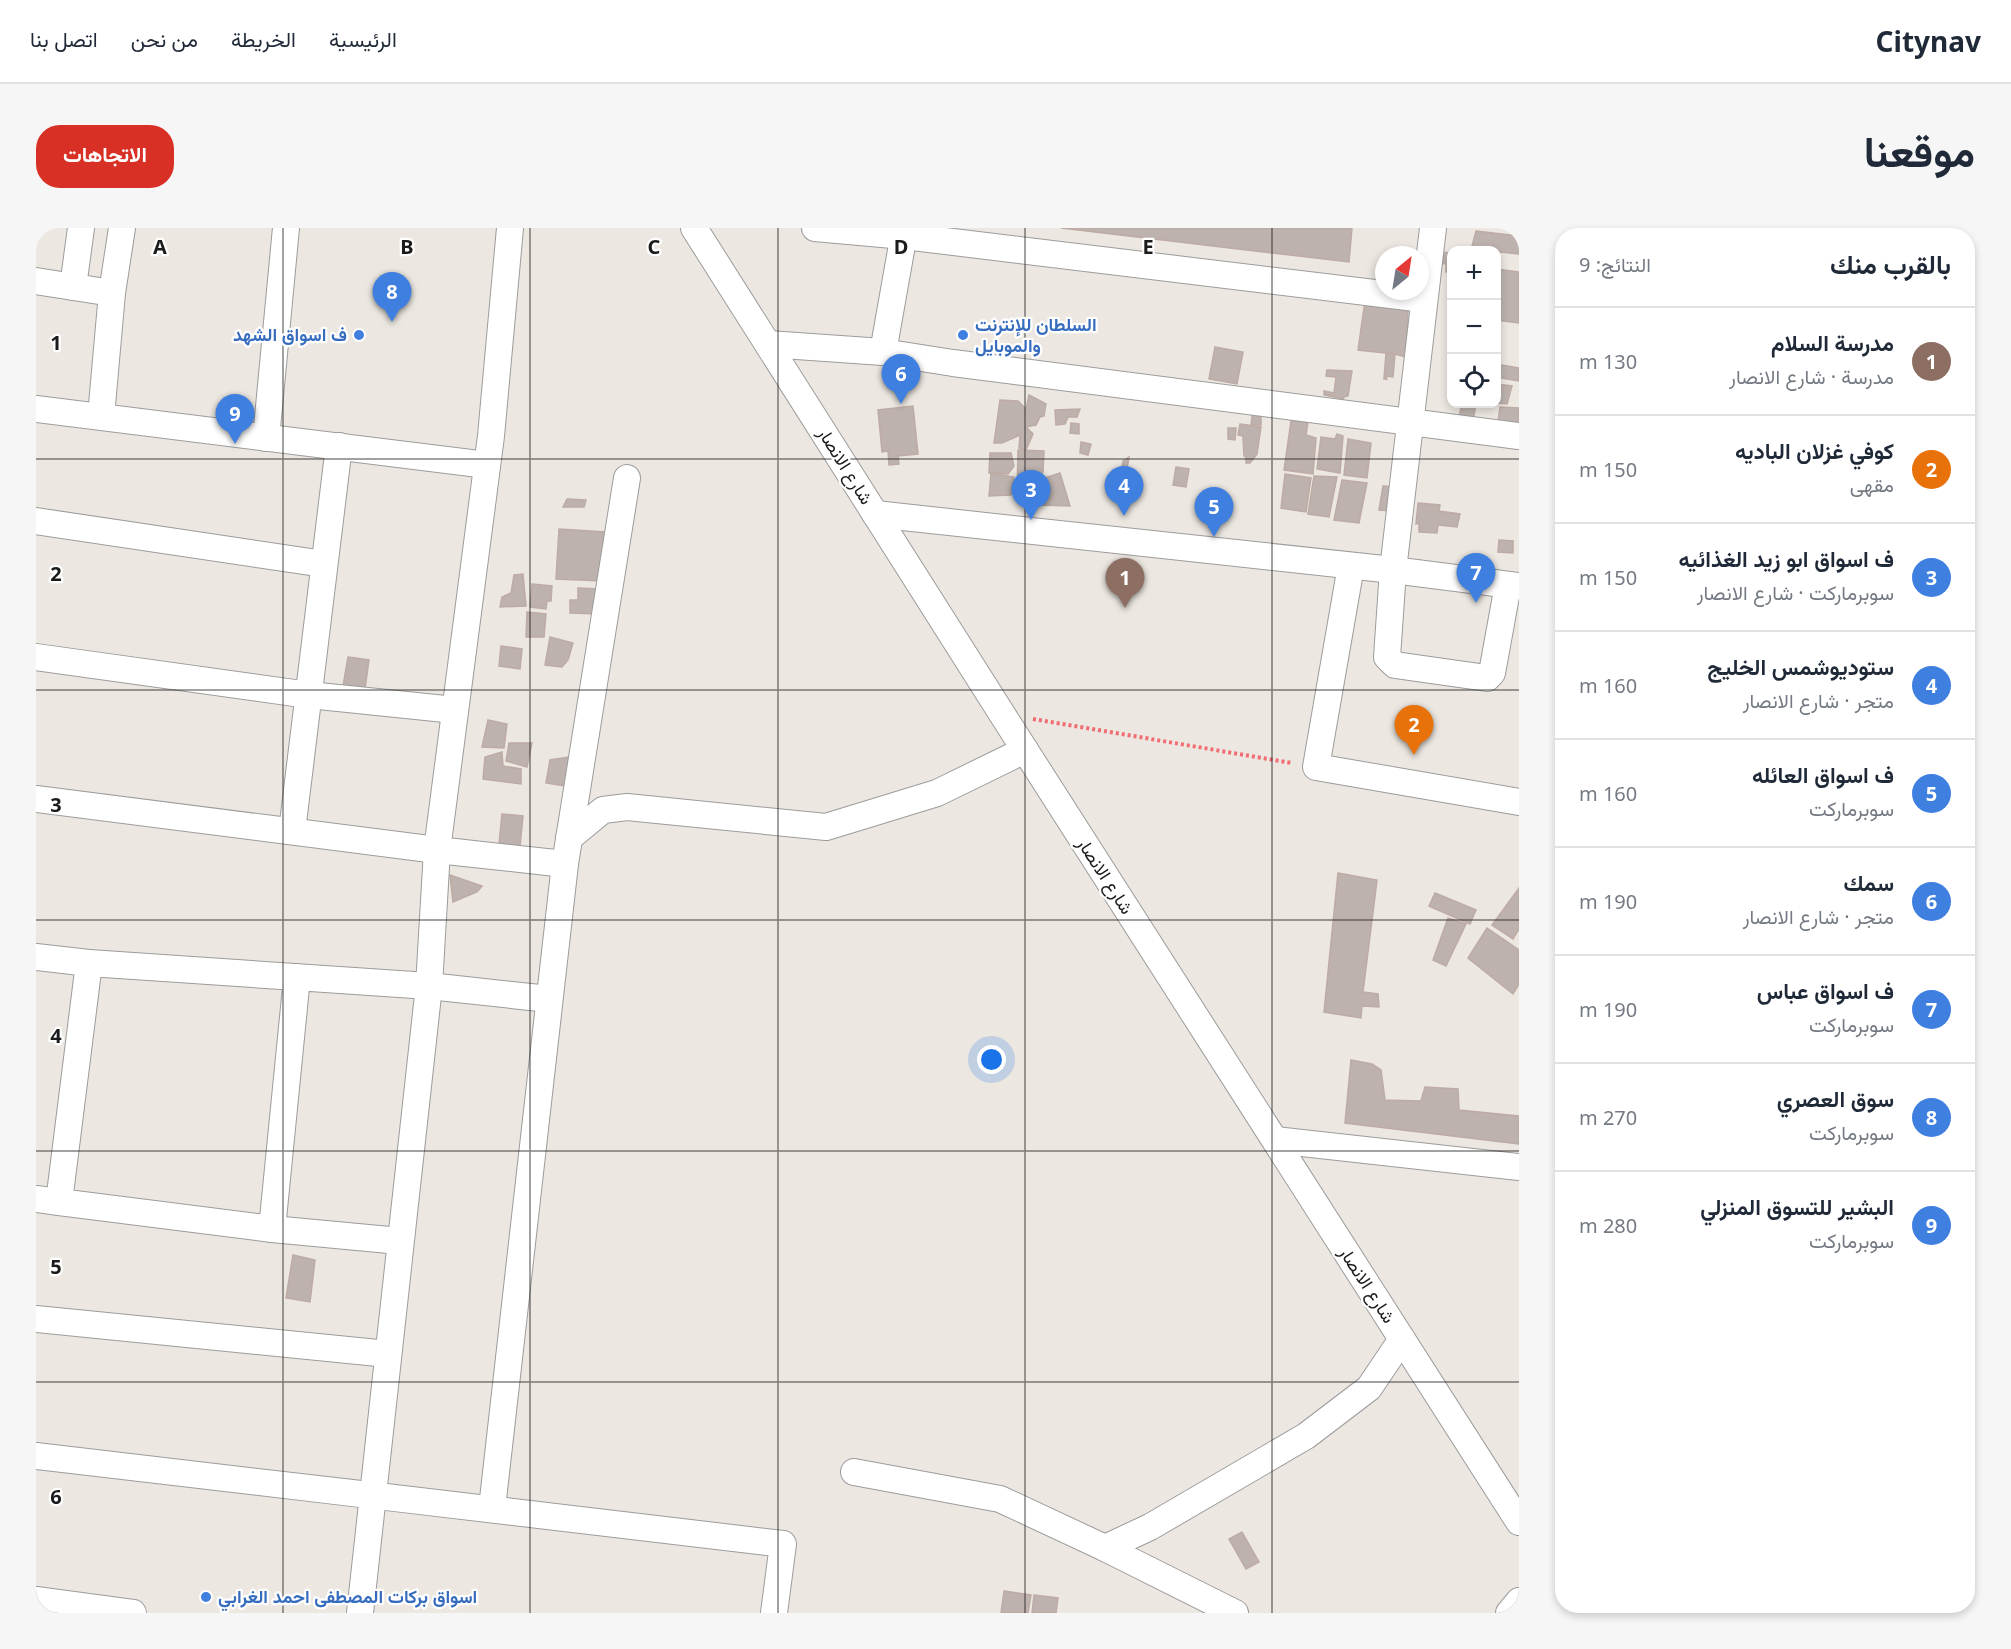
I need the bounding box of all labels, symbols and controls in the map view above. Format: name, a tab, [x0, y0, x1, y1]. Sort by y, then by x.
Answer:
text: Citynav	[1876, 22, 1981, 60]
text: اتصل بنا	[30, 25, 98, 53]
text: من نحن	[131, 25, 198, 53]
text: الخريطة	[231, 25, 296, 53]
text: الرئيسية	[329, 25, 397, 53]
text: موقعنا	[1864, 122, 1975, 179]
button: الاتجاهات	[36, 125, 174, 188]
text: A	[153, 233, 167, 260]
text: B	[400, 233, 414, 260]
text: C	[648, 233, 661, 260]
text: D	[894, 233, 908, 260]
text: E	[1142, 233, 1154, 260]
north arrow	[1375, 246, 1429, 300]
map controls	[1447, 246, 1501, 408]
button: +	[1447, 246, 1501, 300]
text: بالقرب منك	[1830, 246, 1951, 282]
text: النتائج: 9	[1579, 251, 1651, 278]
pin: 8	[372, 272, 412, 322]
button: −	[1447, 300, 1501, 354]
place label: السلطان للإنترنت والموبايل	[975, 312, 1097, 357]
place label: ف اسواق الشهد	[233, 322, 347, 346]
text: مدرسة السلام	[1771, 327, 1894, 357]
marker: ف اسواق الشهد	[352, 328, 366, 342]
marker: السلطان للإنترنت والموبايل	[956, 328, 970, 342]
text: 1	[50, 329, 62, 356]
text: 130 m	[1579, 348, 1637, 375]
text: 1	[1926, 348, 1937, 375]
pin: 6	[882, 354, 920, 404]
button: locate	[1447, 354, 1501, 408]
text: مدرسة · شارع الانصار	[1729, 363, 1894, 390]
pin: 9	[216, 394, 254, 444]
street label: شارع الانصار	[811, 421, 879, 509]
text: كوفي غزلان الباديه	[1735, 435, 1894, 465]
text: 150 m	[1579, 456, 1637, 483]
text: 2	[1926, 456, 1937, 483]
pin: 4	[1104, 466, 1144, 516]
pin: 3	[1012, 470, 1050, 520]
text: مقهى	[1850, 471, 1894, 498]
pin: 5	[1194, 488, 1234, 537]
text: ف اسواق ابو زيد الغذائيه	[1679, 543, 1894, 573]
pin: 7	[1456, 554, 1496, 603]
pin: 1	[1106, 558, 1144, 608]
text: 2	[50, 560, 62, 587]
text: 150 m	[1579, 564, 1637, 591]
text: 3	[1926, 564, 1937, 591]
text: سوبرماركت · شارع الانصار	[1697, 579, 1894, 606]
text: ستوديوشمس الخليج	[1707, 651, 1894, 681]
text: 160 m	[1579, 672, 1637, 699]
text: 4	[1926, 672, 1937, 699]
text: متجر · شارع الانصار	[1743, 687, 1894, 714]
pin: 2	[1394, 706, 1434, 755]
text: ف اسواق العائله	[1752, 759, 1894, 789]
text: 160 m	[1579, 780, 1637, 807]
text: 5	[1926, 780, 1937, 807]
text: 3	[50, 791, 62, 818]
text: سوبرماركت	[1809, 795, 1894, 822]
street label: شارع الانصار	[1071, 832, 1140, 919]
text: سمك	[1844, 867, 1894, 897]
text: 190 m	[1579, 888, 1637, 915]
text: 6	[1926, 888, 1937, 915]
text: متجر · شارع الانصار	[1743, 903, 1894, 930]
text: ف اسواق عباس	[1757, 975, 1894, 1005]
text: 190 m	[1579, 996, 1637, 1023]
text: 7	[1926, 996, 1937, 1023]
text: سوبرماركت	[1809, 1011, 1894, 1038]
text: 4	[50, 1022, 62, 1049]
your location	[977, 1045, 1006, 1074]
text: سوق العصري	[1777, 1083, 1894, 1113]
text: 270 m	[1579, 1104, 1637, 1131]
text: 8	[1926, 1104, 1937, 1131]
text: سوبرماركت	[1809, 1119, 1894, 1146]
text: البشير للتسوق المنزلي	[1700, 1191, 1894, 1221]
text: 280 m	[1579, 1212, 1637, 1239]
text: 9	[1926, 1212, 1937, 1239]
text: سوبرماركت	[1809, 1227, 1894, 1254]
street label: شارع الانصار	[1333, 1241, 1402, 1328]
text: 5	[50, 1253, 62, 1280]
text: 6	[50, 1483, 62, 1510]
place label: اسواق بركات المصطفى احمد الغرابي	[218, 1584, 477, 1612]
marker: اسواق بركات المصطفى احمد الغرابي	[199, 1590, 213, 1604]

